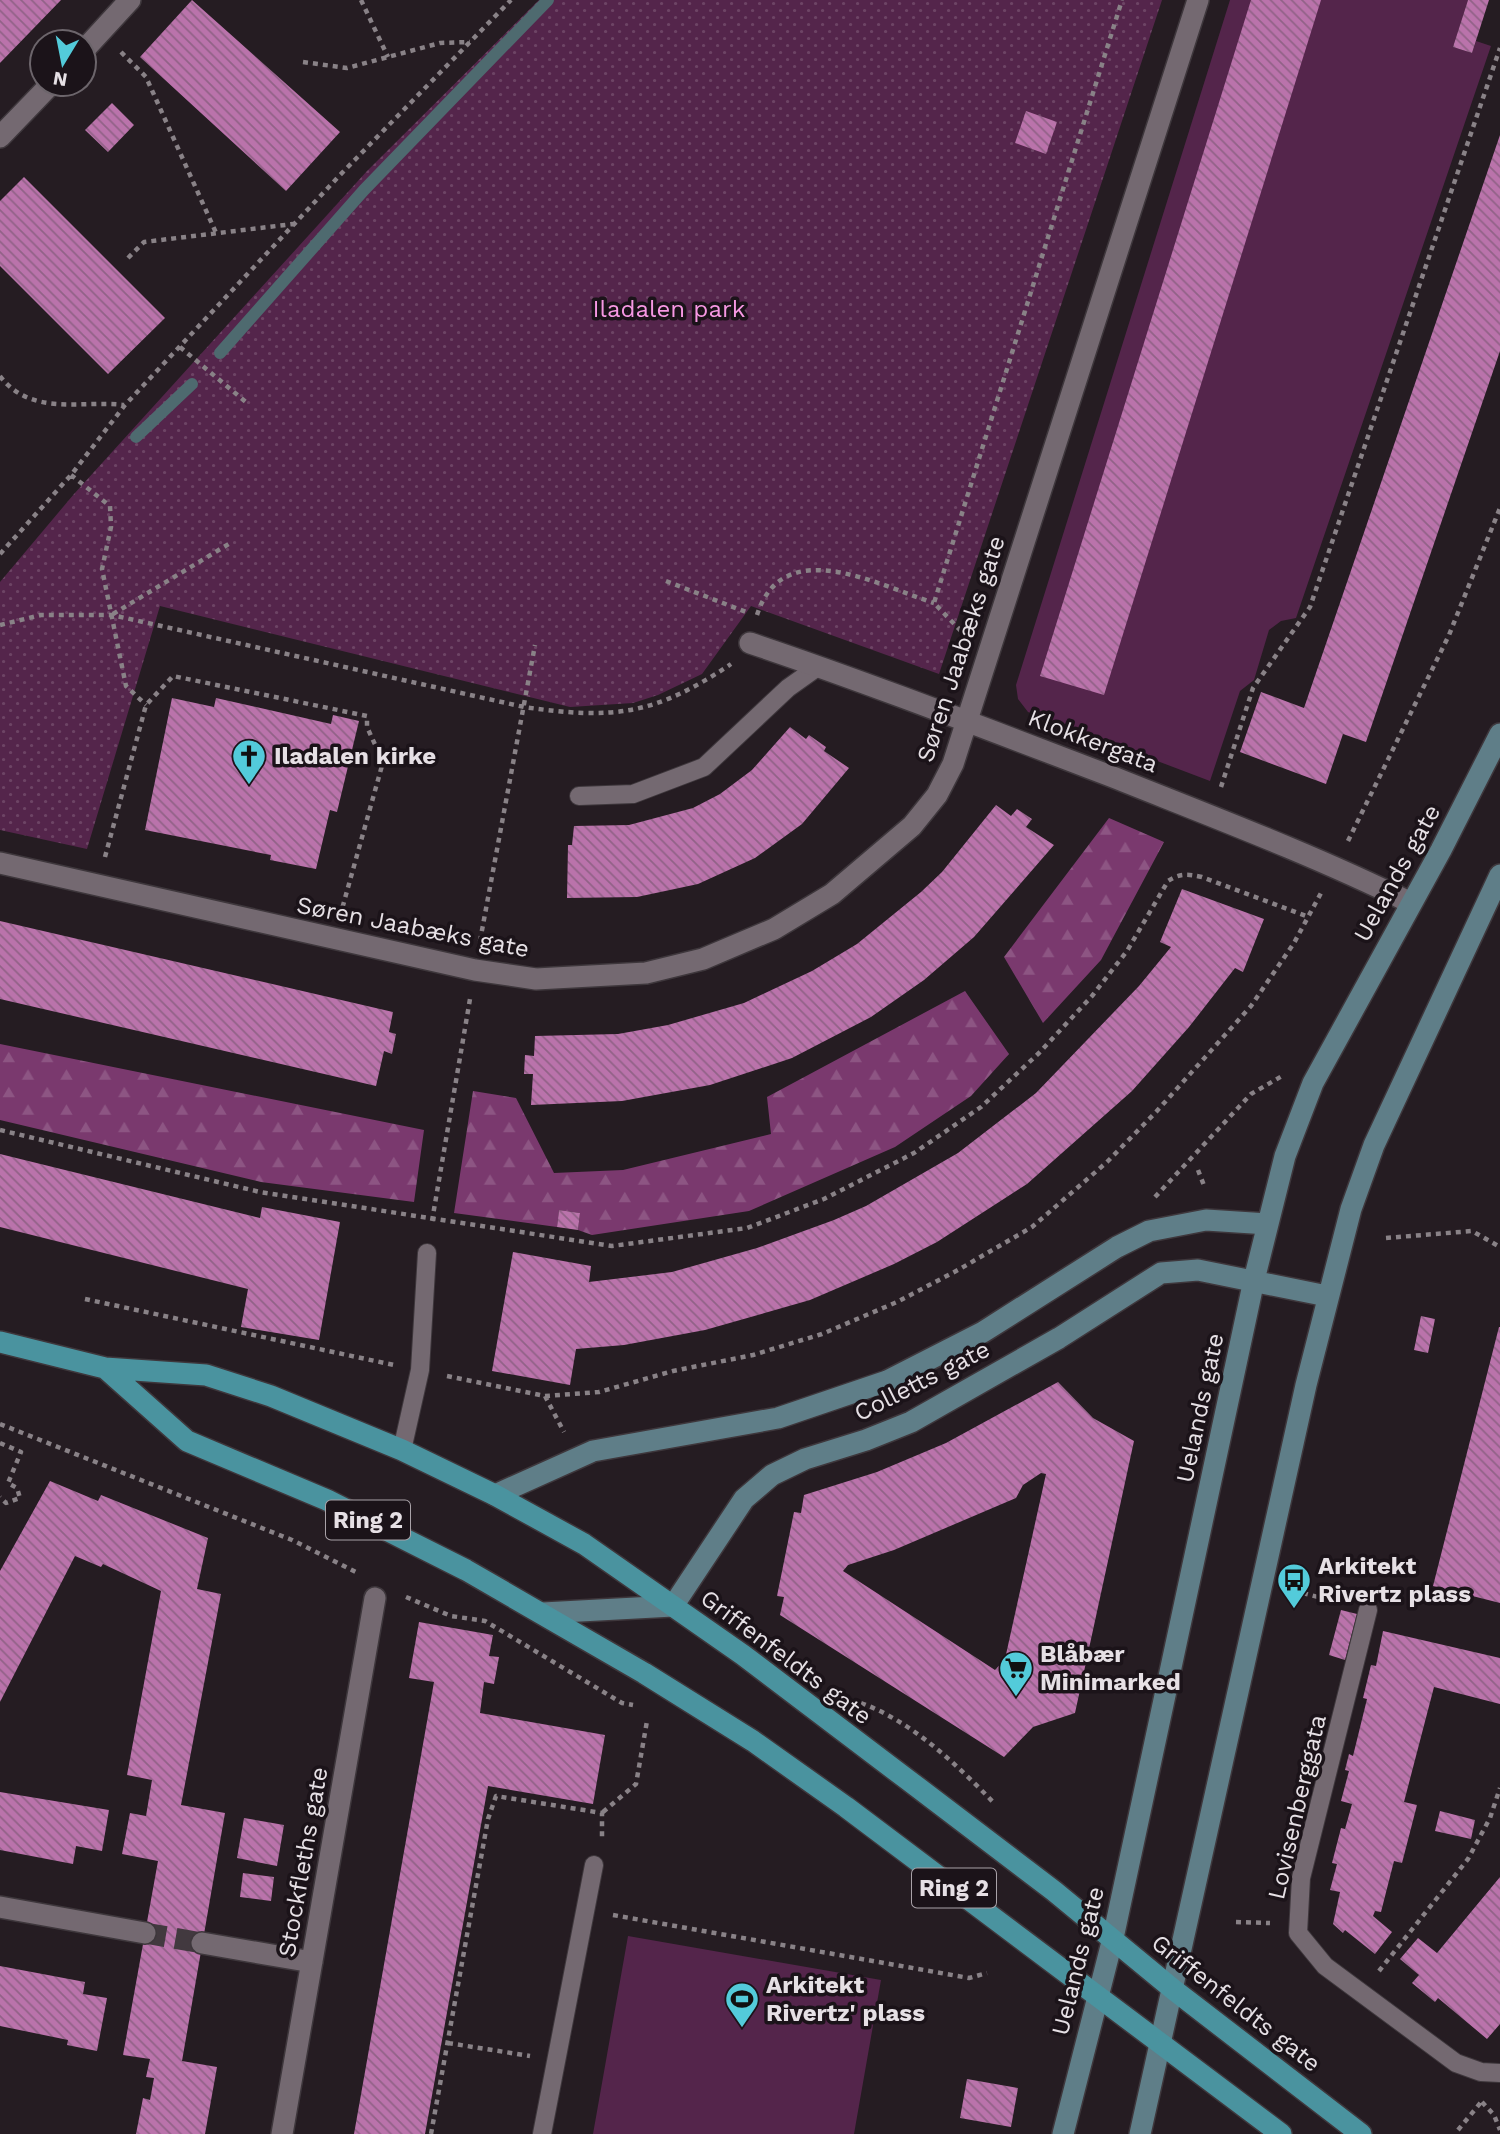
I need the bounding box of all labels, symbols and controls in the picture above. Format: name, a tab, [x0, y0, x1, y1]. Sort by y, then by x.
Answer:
north arrow	[28, 28, 98, 98]
text: N	[51, 67, 69, 92]
park label: Iladalen park	[593, 295, 746, 323]
street label: Søren Jaabæks gate	[911, 532, 1011, 766]
street label: Klokkergata	[1024, 703, 1162, 779]
church icon: Iladalen kirke	[230, 737, 268, 786]
place label: Iladalen kirke	[274, 742, 436, 770]
street label: Uelands gate	[1348, 800, 1446, 946]
street label: Søren Jaabæks gate	[294, 891, 532, 963]
street label: Uelands gate	[1170, 1331, 1230, 1485]
street label: Colletts gate	[850, 1335, 994, 1427]
road number: Ring 2	[326, 1500, 410, 1540]
place label: Arkitekt Rivertz plass	[1318, 1552, 1471, 1608]
bus stop icon: Arkitekt Rivertz plass	[1275, 1561, 1313, 1610]
street label: Griffenfeldts gate	[695, 1584, 877, 1730]
place label: Blåbær Minimarked	[1040, 1640, 1181, 1696]
supermarket icon: Blåbær Minimarked	[997, 1649, 1035, 1698]
street label: Lovisenberggata	[1262, 1712, 1332, 1902]
street label: Stockfleths gate	[272, 1765, 334, 1959]
road number: Ring 2	[912, 1868, 996, 1908]
street label: Uelands gate	[1046, 1884, 1110, 2038]
street label: Griffenfeldts gate	[1146, 1928, 1326, 2078]
place label: Arkitekt Rivertz' plass	[766, 1971, 925, 2027]
sports icon: Arkitekt Rivertz' plass	[723, 1980, 761, 2029]

